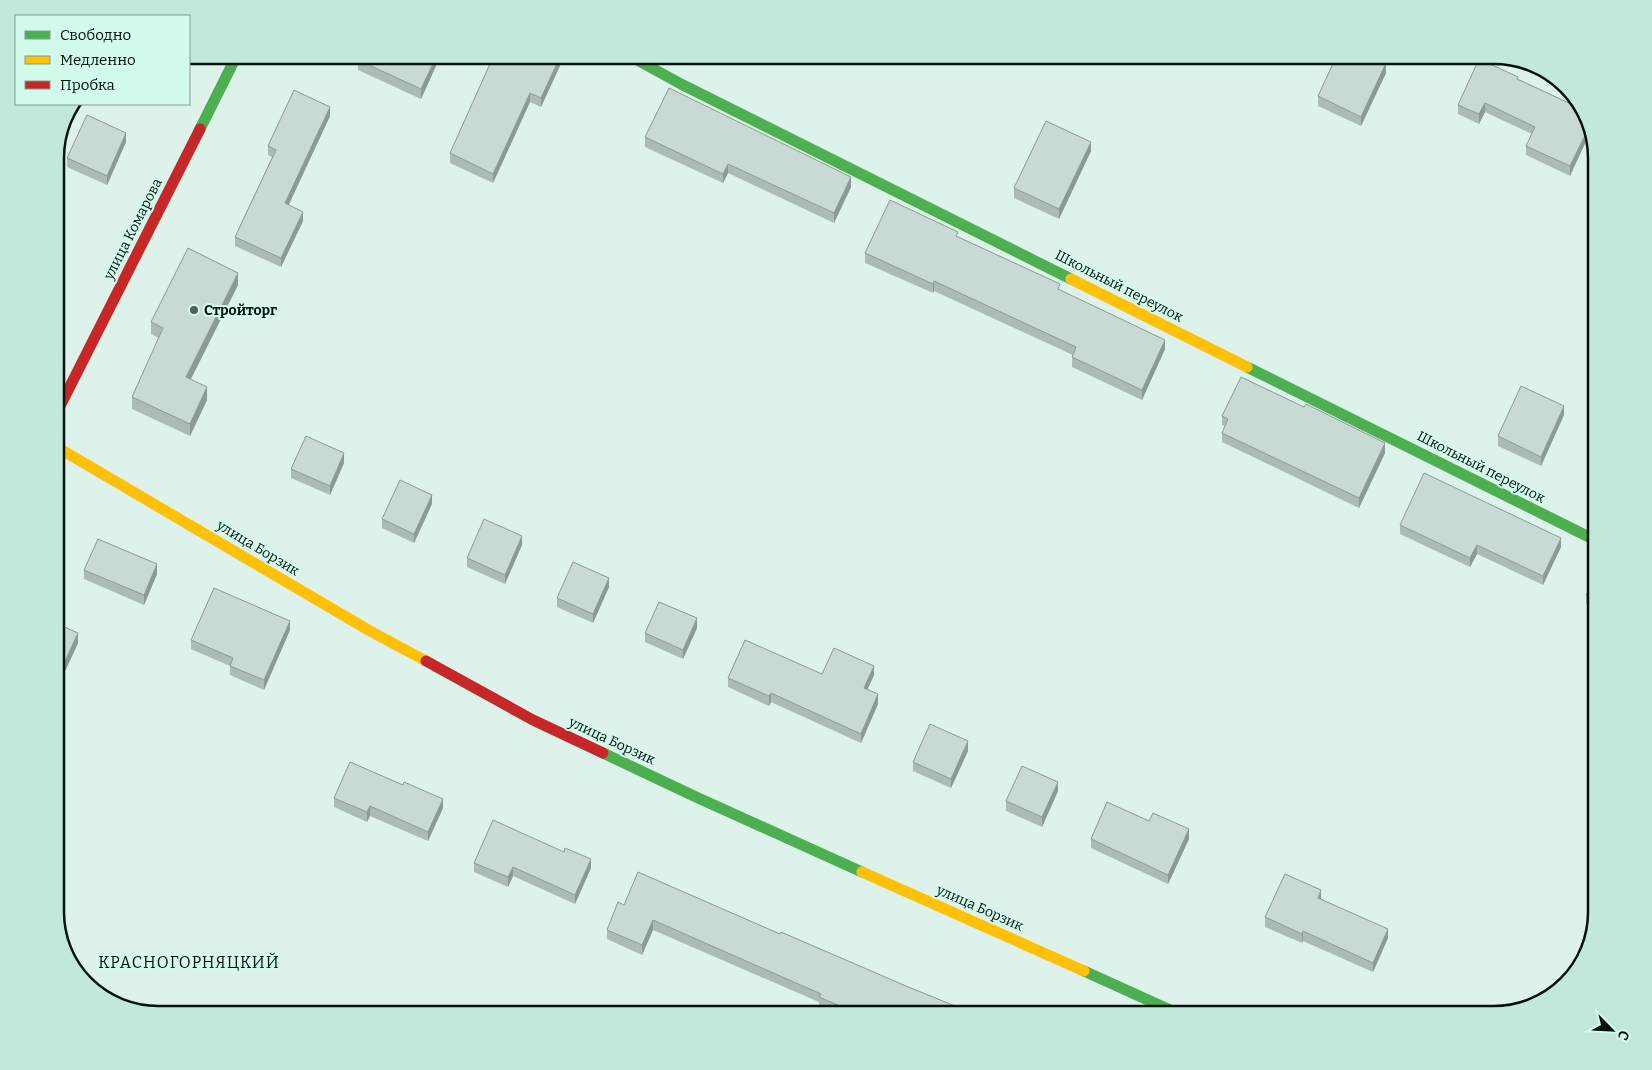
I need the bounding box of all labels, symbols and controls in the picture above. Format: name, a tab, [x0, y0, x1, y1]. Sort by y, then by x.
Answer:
legend	[15, 15, 190, 105]
text: Свободно	[60, 26, 131, 44]
text: Медленно	[60, 51, 136, 69]
text: Пробка	[60, 76, 115, 94]
street label: улица Комарова	[100, 175, 166, 283]
street label: Школьный переулок	[1052, 246, 1187, 326]
place label: Стройторг	[204, 302, 277, 319]
marker: Стройторг	[188, 304, 200, 316]
street label: Школьный переулок	[1414, 427, 1549, 507]
street label: улица Борзик	[213, 516, 303, 580]
street label: улица Борзик	[565, 713, 659, 769]
street label: улица Борзик	[933, 881, 1027, 935]
district label: КРАСНОГОРНЯЦКИЙ	[98, 952, 280, 972]
north arrow	[1587, 1005, 1637, 1055]
text: С	[1614, 1028, 1633, 1043]

